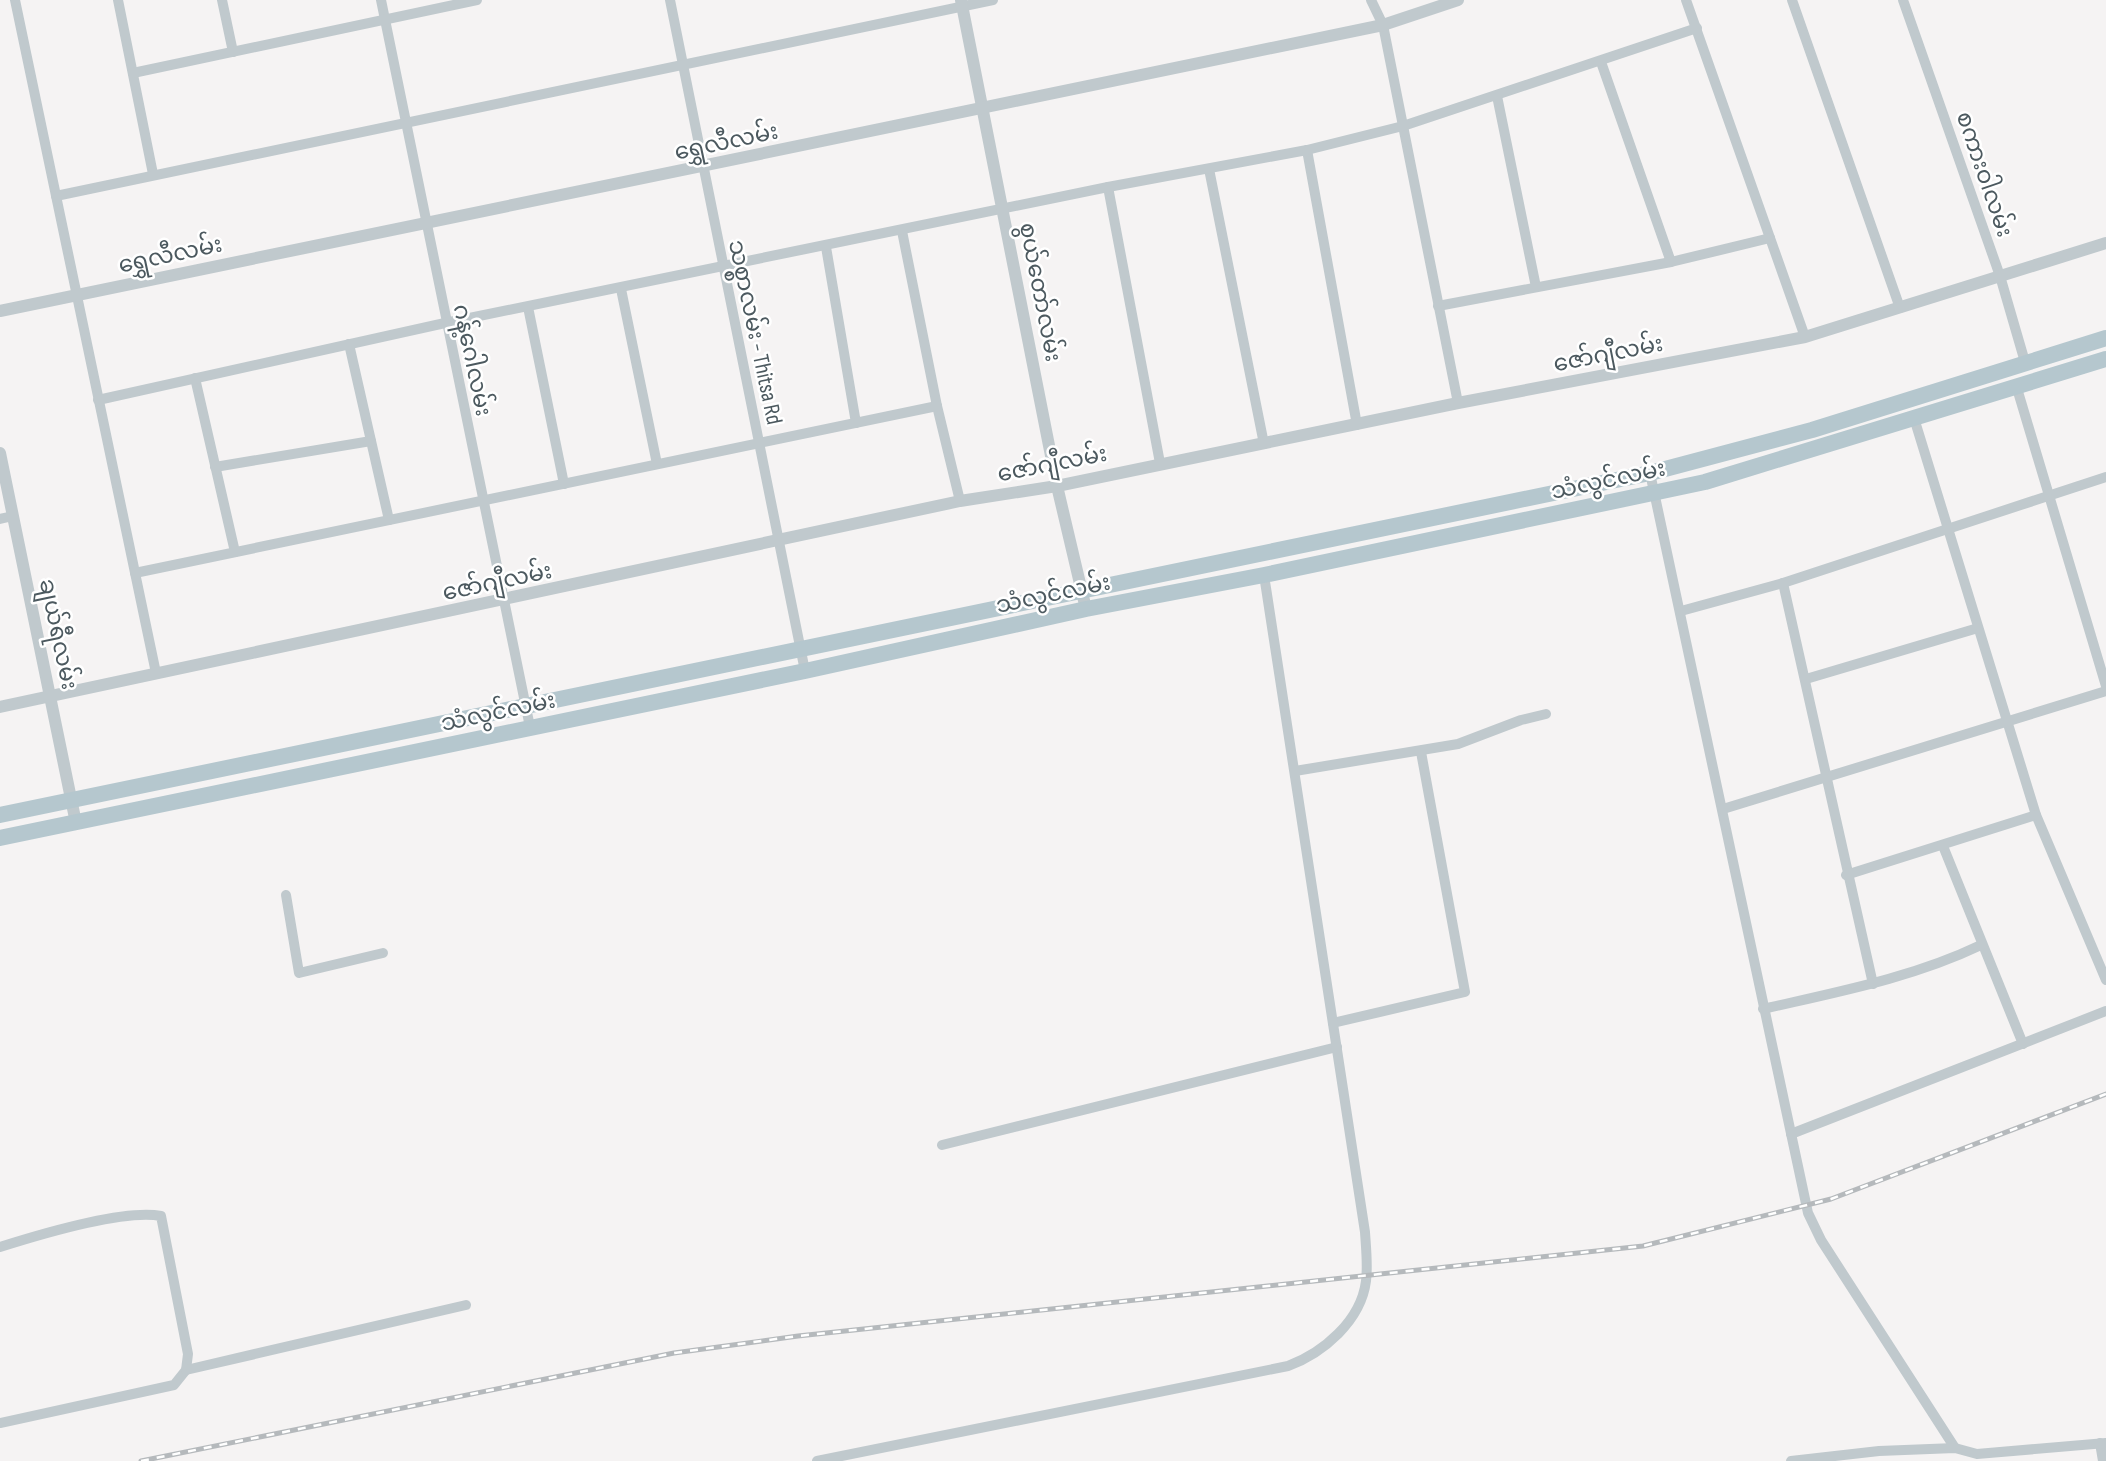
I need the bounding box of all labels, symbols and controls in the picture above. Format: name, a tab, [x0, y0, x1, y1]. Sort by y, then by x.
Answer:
street label: စကားဝါလမ်း	[1950, 107, 2021, 241]
street label: ရွှေလီလမ်း	[671, 114, 781, 171]
street label: စွယ်တော်လမ်း	[1010, 220, 1070, 365]
street label: ရွှေလီလမ်း	[115, 227, 225, 284]
street label: သစ္စာလမ်း - Thitsa Rd	[717, 237, 791, 428]
street label: ဂန့်ဂေါလမ်း	[443, 301, 500, 420]
street label: ဇော်ဂျီလမ်း	[1550, 327, 1666, 382]
street label: ဇော်ဂျီလမ်း	[994, 437, 1110, 492]
street label: သံလွင်လမ်း	[1548, 451, 1669, 509]
street label: ဇော်ဂျီလမ်း	[439, 554, 555, 611]
street label: သံလွင်လမ်း	[993, 565, 1114, 623]
street label: ချယ်ရီလမ်း	[29, 576, 86, 693]
street label: သံလွင်လမ်း	[438, 683, 559, 741]

